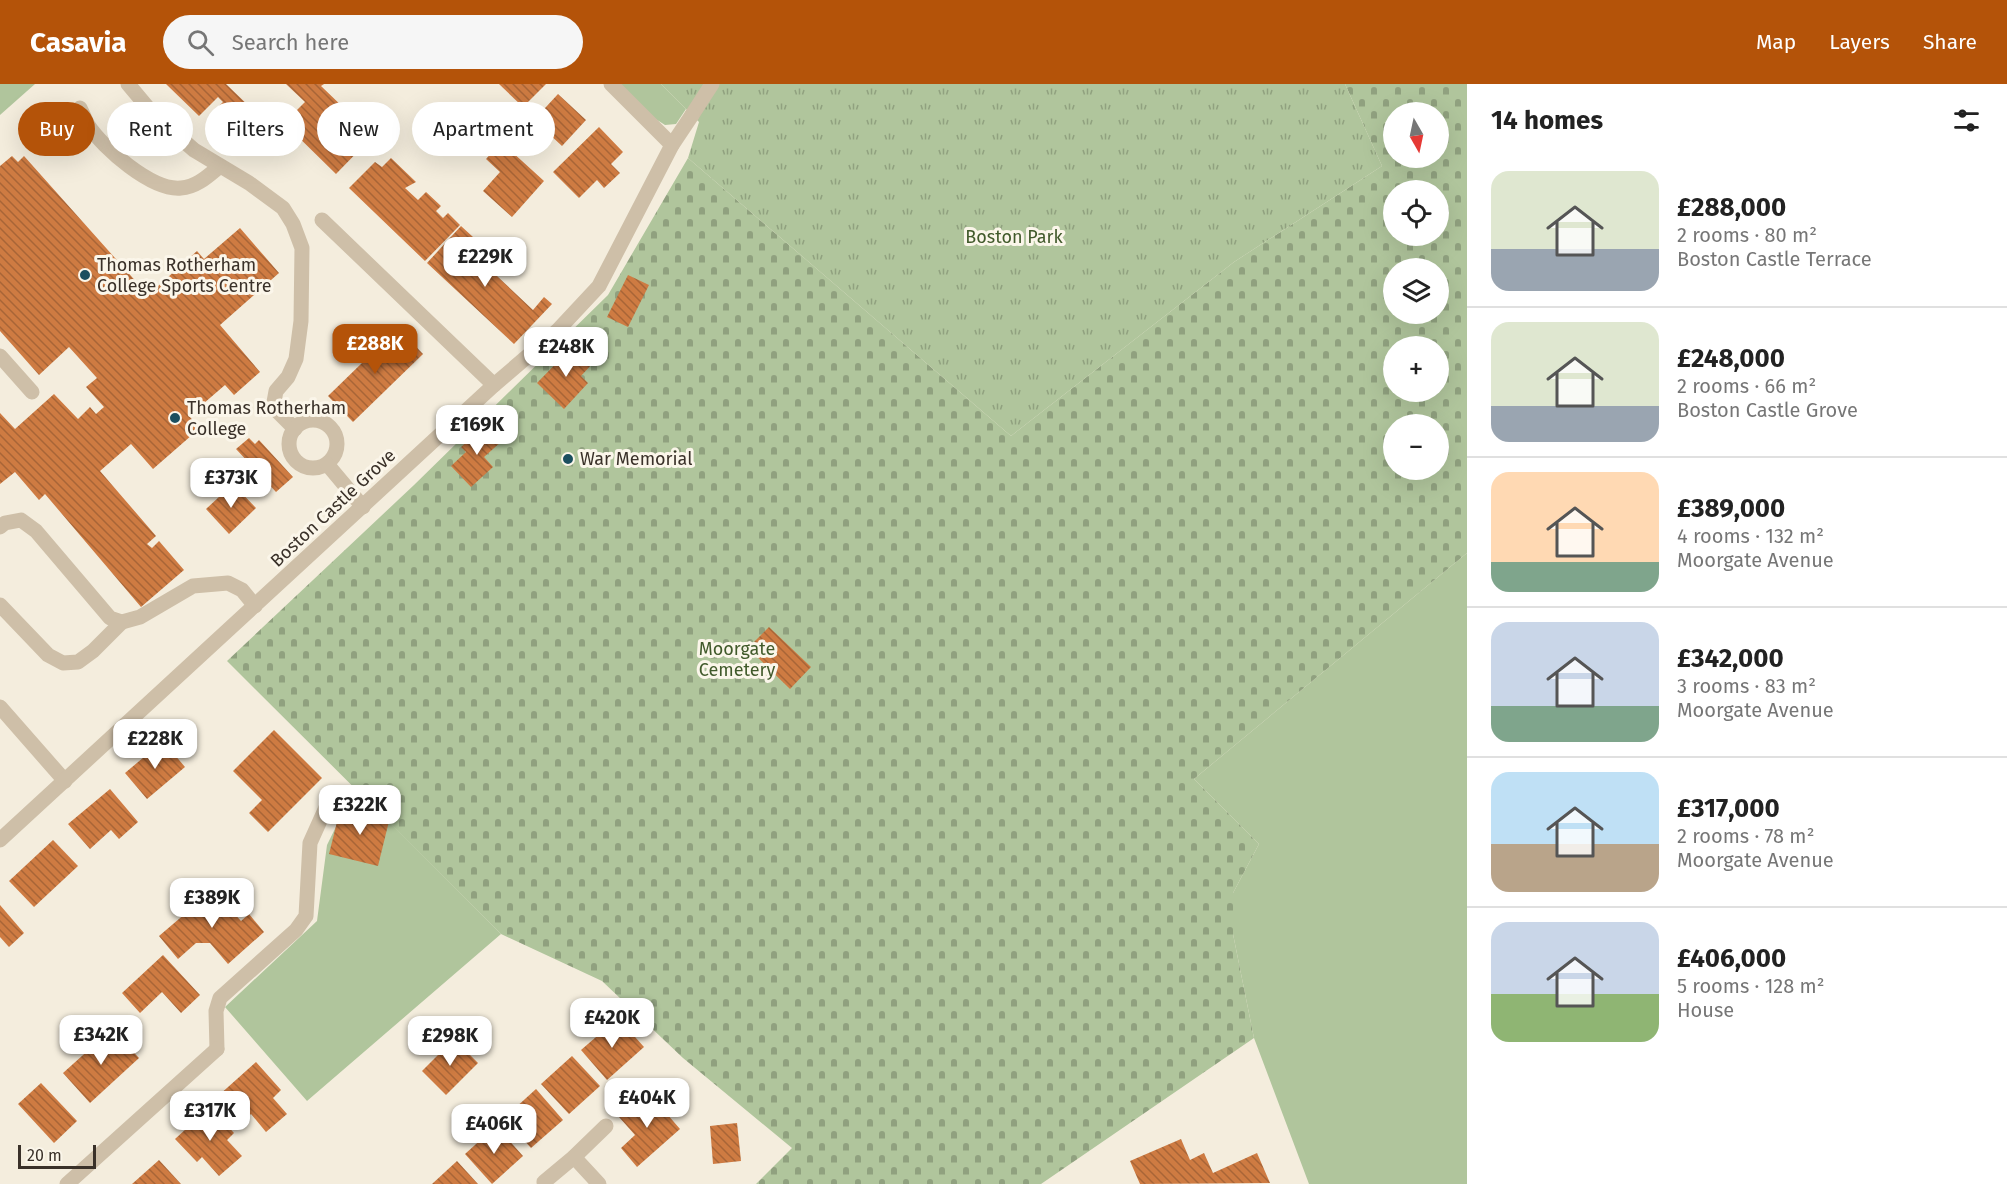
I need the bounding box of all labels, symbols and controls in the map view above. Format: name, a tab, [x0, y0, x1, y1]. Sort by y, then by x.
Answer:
search box	[163, 15, 583, 69]
text: Casavia	[30, 26, 127, 59]
icon: search	[184, 26, 217, 59]
text: Search here	[232, 29, 349, 56]
text: Map	[1756, 29, 1796, 55]
text: Layers	[1829, 29, 1890, 55]
text: Share	[1923, 29, 1977, 55]
chip: Buy	[18, 102, 95, 156]
chip: Rent	[107, 102, 193, 156]
chip: Filters	[205, 102, 305, 156]
chip: New	[317, 102, 400, 156]
chip: Apartment	[412, 102, 555, 156]
north arrow	[1383, 102, 1449, 168]
map controls	[1383, 102, 1449, 480]
icon: filters	[1950, 104, 1983, 137]
text: 14 homes	[1491, 105, 1603, 136]
button: locate	[1383, 180, 1449, 246]
text: £288,000	[1677, 192, 1786, 223]
icon: home	[1539, 195, 1611, 267]
text: 2 rooms · 80 m²	[1677, 223, 1817, 247]
park label: Boston Park	[965, 226, 1063, 248]
pin: £229K	[443, 237, 527, 288]
text: £229K	[457, 244, 513, 268]
text: Boston Castle Terrace	[1677, 247, 1872, 271]
place label: Thomas Rotherham College Sports Centre	[97, 254, 272, 297]
button: layers	[1383, 258, 1449, 324]
marker: Thomas Rotherham College Sports Centre	[78, 268, 92, 282]
pin: £288K	[333, 324, 417, 375]
pin: £248K	[524, 327, 608, 378]
text: £288K	[346, 331, 404, 355]
text: £248K	[538, 334, 594, 358]
button: +	[1383, 336, 1449, 402]
text: £248,000	[1677, 343, 1785, 374]
icon: home	[1539, 346, 1611, 418]
text: 2 rooms · 66 m²	[1677, 374, 1816, 398]
place label: Thomas Rotherham College	[187, 397, 346, 440]
text: Boston Castle Grove	[1677, 398, 1858, 422]
pin: £169K	[435, 405, 519, 456]
marker: Thomas Rotherham College	[168, 411, 182, 425]
text: £169K	[450, 412, 504, 436]
button: −	[1383, 414, 1449, 480]
street label: Boston Castle Grove	[266, 444, 400, 572]
place label: War Memorial	[580, 448, 693, 470]
marker: War Memorial	[561, 452, 575, 466]
pin: £373K	[189, 458, 273, 509]
text: £373K	[204, 465, 258, 489]
text: £389,000	[1677, 493, 1785, 524]
icon: home	[1539, 496, 1611, 568]
text: 4 rooms · 132 m²	[1677, 524, 1824, 548]
text: Moorgate Avenue	[1677, 548, 1834, 572]
park label: Moorgate Cemetery	[699, 638, 775, 681]
text: £342,000	[1677, 643, 1784, 674]
icon: home	[1539, 646, 1611, 718]
text: 3 rooms · 83 m²	[1677, 674, 1816, 698]
text: Moorgate Avenue	[1677, 698, 1834, 722]
pin: £228K	[113, 719, 197, 770]
text: £228K	[127, 726, 183, 750]
pin: £322K	[318, 785, 402, 836]
text: £322K	[333, 792, 387, 816]
text: £317,000	[1677, 793, 1780, 824]
icon: home	[1539, 796, 1611, 868]
text: 2 rooms · 78 m²	[1677, 824, 1814, 848]
text: Moorgate Avenue	[1677, 848, 1834, 872]
pin: £389K	[170, 878, 254, 929]
text: £389K	[184, 885, 240, 909]
text: £406,000	[1677, 943, 1786, 974]
icon: home	[1539, 946, 1611, 1018]
text: 5 rooms · 128 m²	[1677, 974, 1825, 998]
pin: £420K	[570, 998, 654, 1049]
text: House	[1677, 998, 1734, 1022]
text: £420K	[584, 1005, 640, 1029]
pin: £342K	[59, 1015, 143, 1066]
pin: £298K	[408, 1016, 492, 1067]
text: £342K	[73, 1022, 129, 1046]
text: £298K	[422, 1023, 478, 1047]
pin: £404K	[605, 1078, 689, 1129]
text: £404K	[618, 1085, 676, 1109]
pin: £317K	[168, 1091, 252, 1142]
text: £317K	[184, 1098, 236, 1122]
pin: £406K	[452, 1104, 536, 1155]
text: £406K	[465, 1111, 523, 1135]
scale bar	[18, 1142, 96, 1170]
text: 20 m	[27, 1146, 62, 1165]

